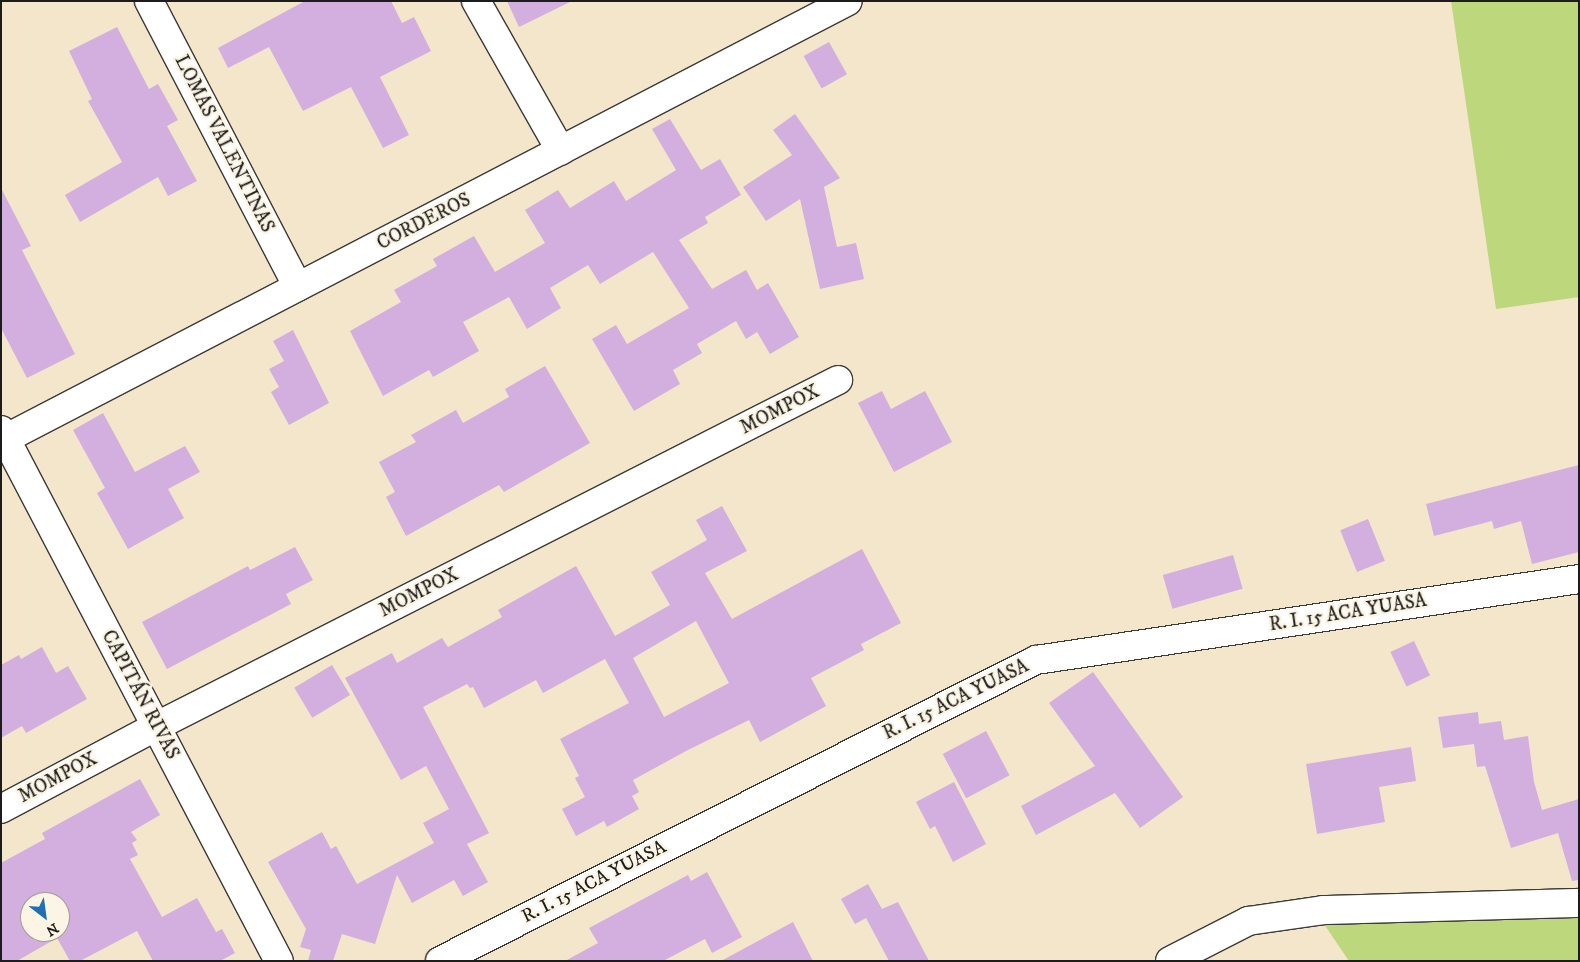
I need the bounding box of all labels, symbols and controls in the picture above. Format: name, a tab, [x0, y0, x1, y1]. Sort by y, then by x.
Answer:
street label: LOMAS VALENTINAS	[169, 51, 279, 237]
street label: CORDEROS	[373, 189, 475, 255]
street label: MOMPOX	[737, 380, 823, 440]
street label: MOMPOX	[376, 563, 462, 623]
street label: R. I. 15 ACA YUASA	[1268, 589, 1428, 637]
street label: CAPITÁN RIVAS	[96, 627, 184, 763]
street label: R. I. 15 ACA YUASA	[879, 655, 1033, 745]
street label: MOMPOX	[15, 748, 101, 808]
street label: R. I. 15 ACA YUASA	[518, 836, 670, 928]
north arrow	[20, 892, 70, 942]
text: N	[43, 918, 61, 940]

